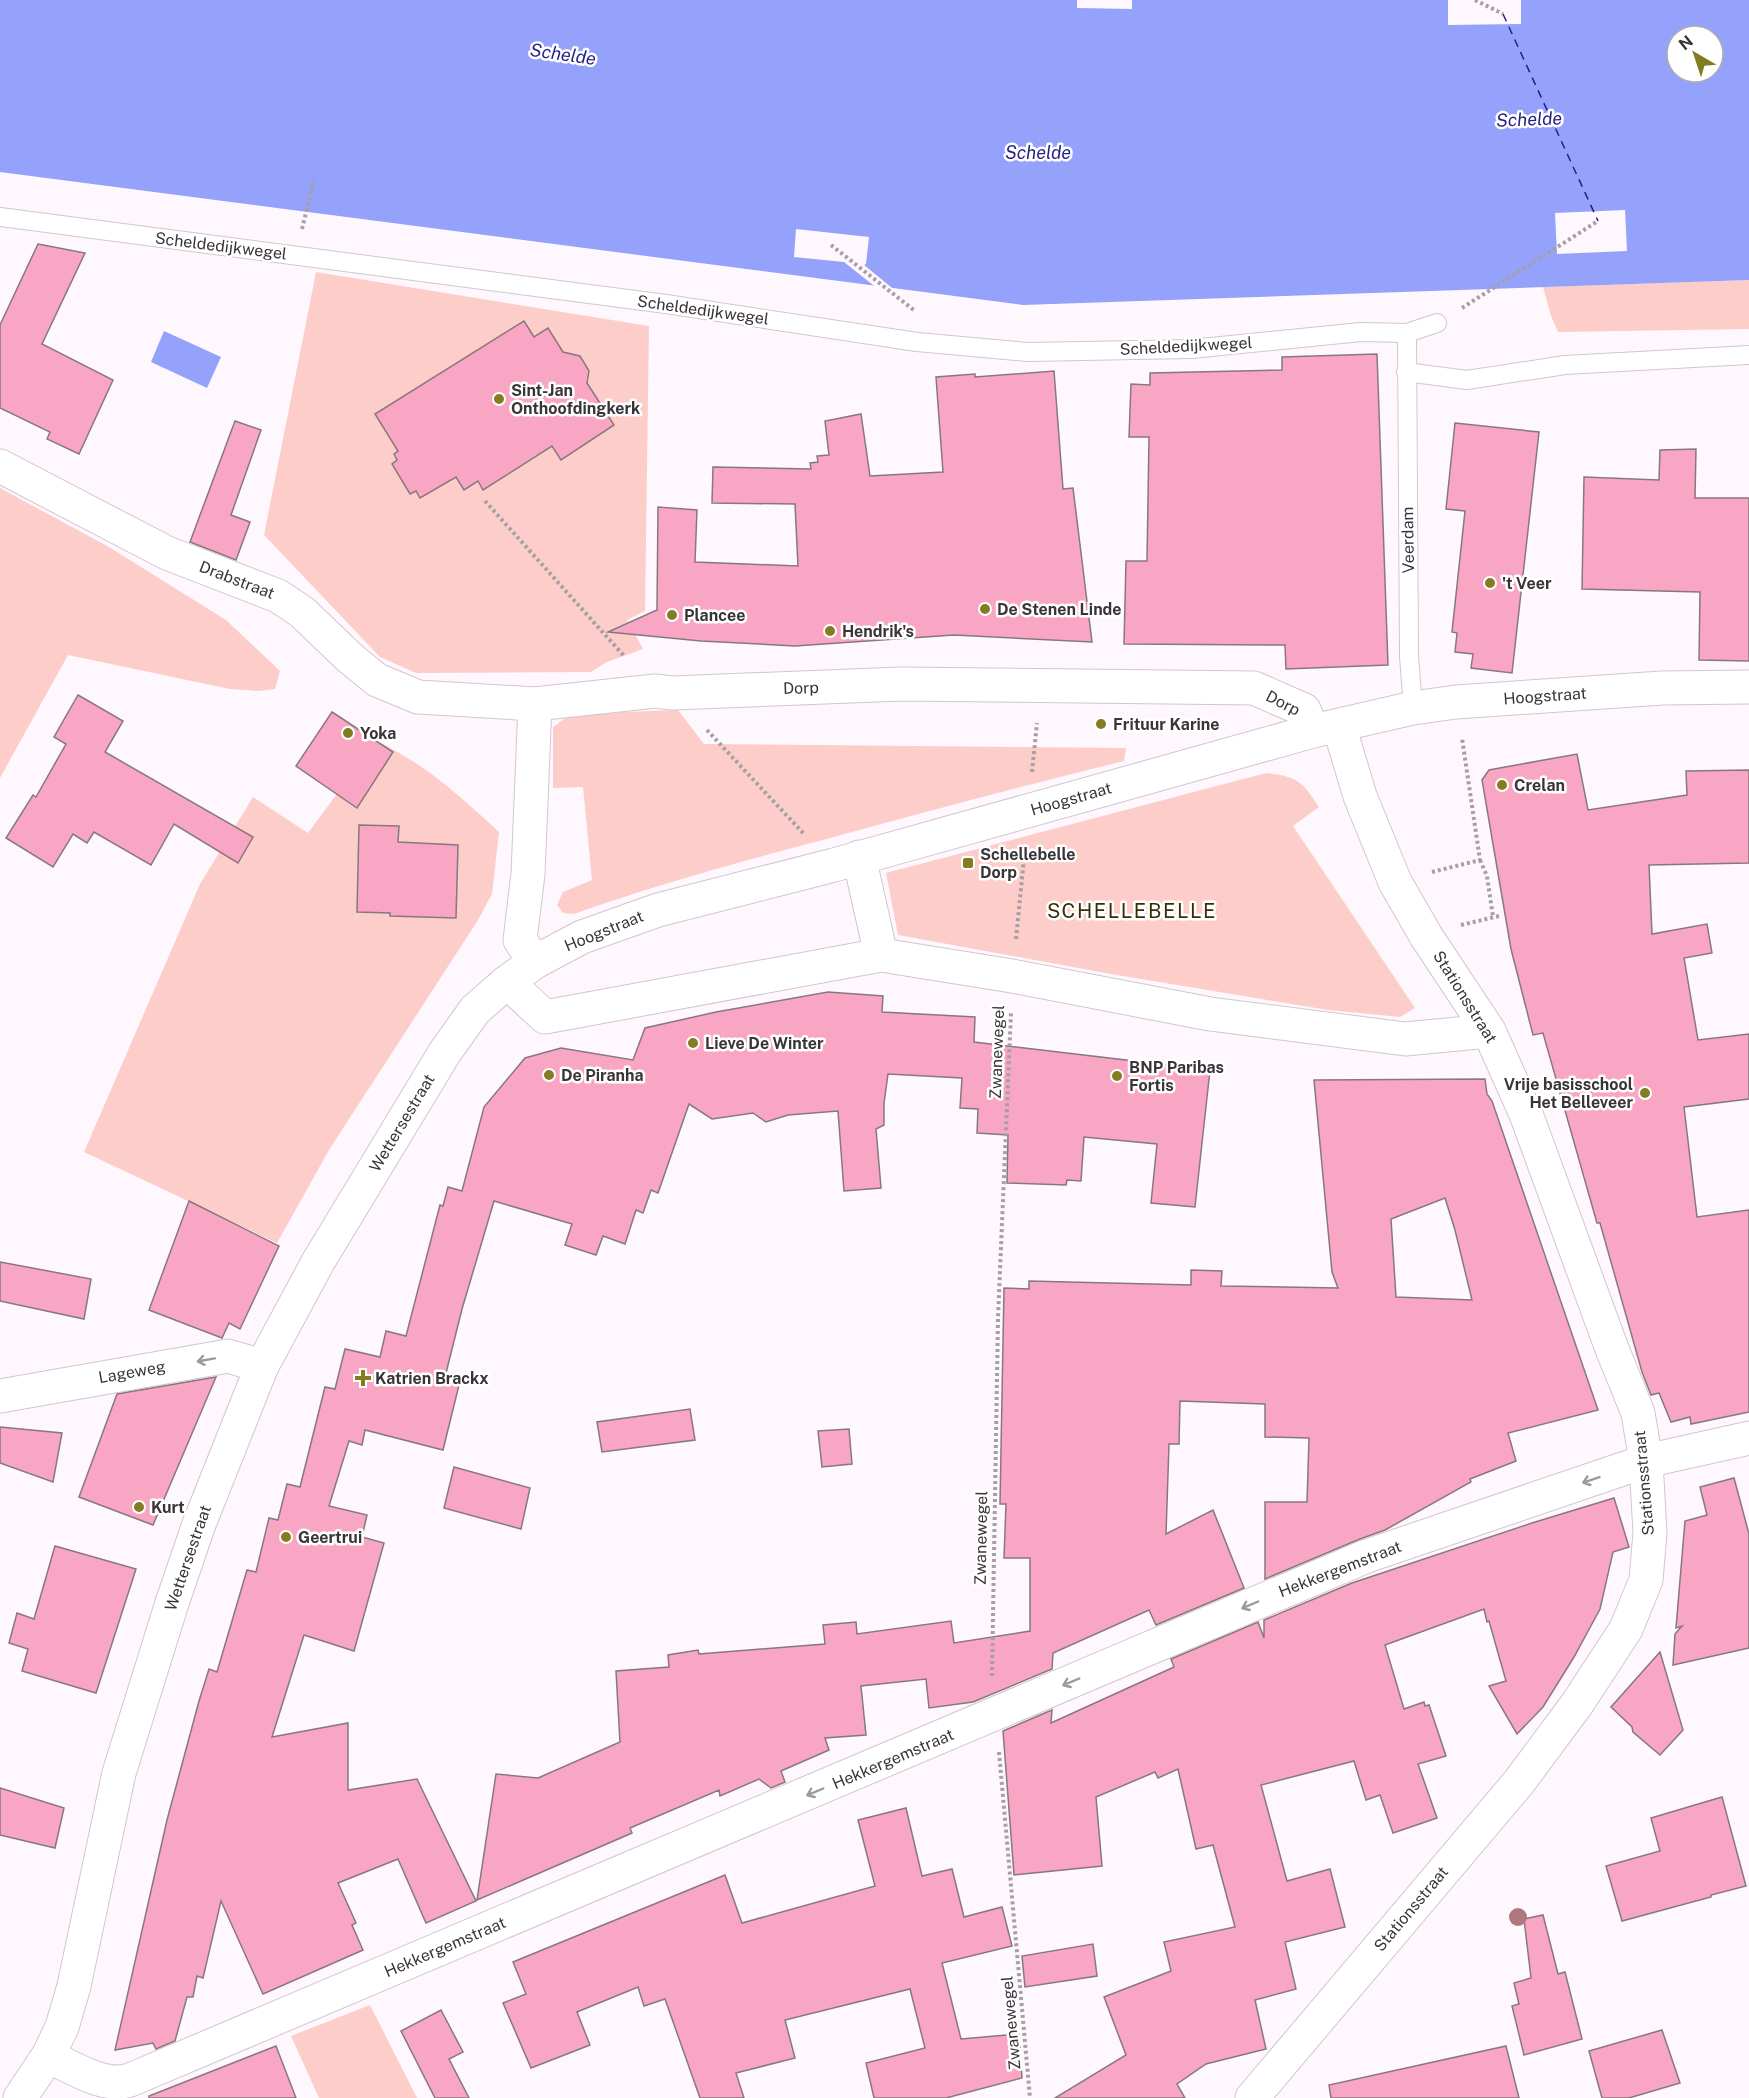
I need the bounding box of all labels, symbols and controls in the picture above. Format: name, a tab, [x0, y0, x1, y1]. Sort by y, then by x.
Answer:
north arrow	[1665, 24, 1725, 84]
text: N	[1675, 31, 1697, 54]
water label: Schelde	[529, 39, 597, 69]
water label: Schelde	[1496, 107, 1563, 131]
water label: Schelde	[1005, 142, 1071, 163]
street label: Scheldedijkwegel	[154, 228, 288, 264]
street label: Scheldedijkwegel	[636, 291, 770, 329]
street label: Scheldedijkwegel	[1119, 333, 1253, 359]
place label: Sint-Jan Onthoofdingkerk	[511, 381, 640, 418]
marker: Sint-Jan Onthoofdingkerk	[492, 392, 506, 406]
street label: Veerdam	[1398, 507, 1418, 573]
street label: Drabstraat	[197, 557, 277, 603]
place label: 't Veer	[1502, 574, 1552, 593]
marker: 't Veer	[1483, 576, 1497, 590]
place label: De Stenen Linde	[997, 600, 1122, 619]
marker: De Stenen Linde	[978, 602, 992, 616]
place label: Plancee	[684, 606, 745, 625]
marker: Plancee	[665, 608, 679, 622]
place label: Hendrik's	[842, 622, 914, 641]
marker: Hendrik's	[823, 624, 837, 638]
street label: Dorp	[783, 678, 819, 698]
street label: Hoogstraat	[1503, 684, 1587, 708]
street label: Dorp	[1263, 686, 1303, 720]
place label: Frituur Karine	[1113, 715, 1220, 734]
marker: Frituur Karine	[1094, 717, 1108, 731]
place label: Yoka	[360, 724, 396, 743]
marker: Yoka	[341, 726, 355, 740]
place label: Crelan	[1514, 776, 1565, 795]
street label: Hoogstraat	[1028, 778, 1114, 820]
marker: Crelan	[1495, 778, 1509, 792]
place label: Schellebelle Dorp	[980, 845, 1075, 882]
marker: Schellebelle Dorp	[961, 856, 975, 870]
district label: SCHELLEBELLE	[1047, 899, 1217, 923]
street label: Hoogstraat	[562, 907, 646, 955]
street label: Stationsstraat	[1429, 947, 1501, 1047]
street label: Zwanewegel	[986, 1004, 1008, 1099]
place label: Lieve De Winter	[705, 1034, 824, 1053]
marker: Lieve De Winter	[686, 1036, 700, 1050]
place label: BNP Paribas Fortis	[1129, 1058, 1224, 1095]
place label: De Piranha	[561, 1066, 644, 1085]
marker: De Piranha	[542, 1068, 556, 1082]
marker: BNP Paribas Fortis	[1110, 1069, 1124, 1083]
street label: Wettersestraat	[365, 1071, 439, 1175]
place label: Vrije basisschool Het Belleveer	[1504, 1075, 1633, 1112]
marker: Vrije basisschool Het Belleveer	[1638, 1086, 1652, 1100]
one-way arrow	[196, 1354, 216, 1365]
street label: Lageweg	[97, 1357, 167, 1387]
place label: Katrien Brackx	[375, 1369, 489, 1388]
marker: Katrien Brackx	[356, 1371, 370, 1385]
street label: Stationsstraat	[1630, 1430, 1658, 1536]
one-way arrow	[1582, 1475, 1601, 1486]
street label: Zwanewegel	[971, 1491, 991, 1585]
place label: Kurt	[151, 1498, 185, 1517]
marker: Kurt	[132, 1500, 146, 1514]
street label: Wettersestraat	[161, 1503, 215, 1613]
place label: Geertrui	[298, 1528, 362, 1547]
marker: Geertrui	[279, 1530, 293, 1544]
street label: Hekkergemstraat	[1276, 1537, 1404, 1601]
one-way arrow	[1242, 1600, 1260, 1611]
one-way arrow	[1063, 1677, 1081, 1689]
street label: Hekkergemstraat	[829, 1725, 957, 1793]
one-way arrow	[806, 1787, 824, 1798]
street label: Stationsstraat	[1370, 1863, 1452, 1955]
street label: Hekkergemstraat	[381, 1913, 509, 1981]
street label: Zwanewegel	[997, 1975, 1025, 2071]

